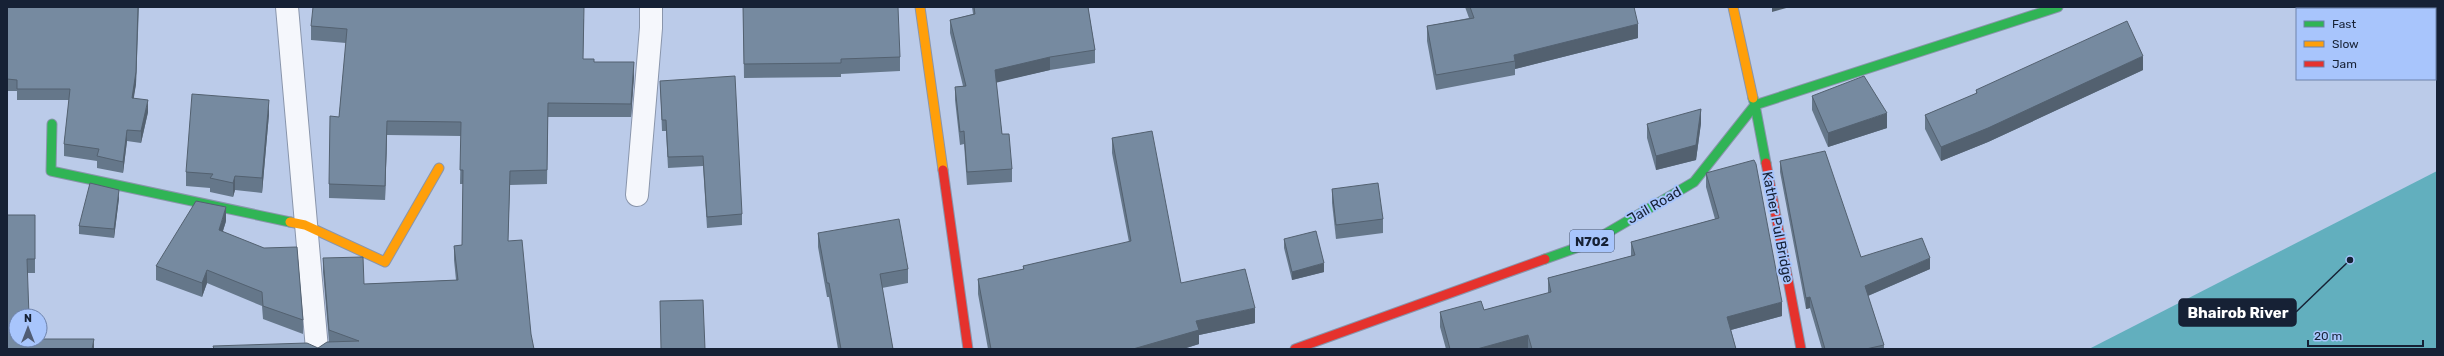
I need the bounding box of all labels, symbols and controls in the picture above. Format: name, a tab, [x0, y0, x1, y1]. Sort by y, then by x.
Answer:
legend	[2296, 8, 2436, 80]
text: Fast	[2332, 17, 2356, 31]
text: Slow	[2332, 37, 2359, 51]
text: Jam	[2332, 57, 2357, 71]
street label: Kather Pul Bridge	[1758, 170, 1797, 284]
street label: Jail Road	[1624, 183, 1684, 228]
road number: N702	[1570, 230, 1614, 252]
callout: Bhairob River	[2179, 299, 2296, 326]
text: Bhairob River	[2187, 304, 2289, 322]
north arrow	[8, 308, 48, 348]
text: N	[24, 312, 32, 325]
scale bar	[2308, 322, 2423, 348]
text: 20 m	[2314, 329, 2342, 343]

